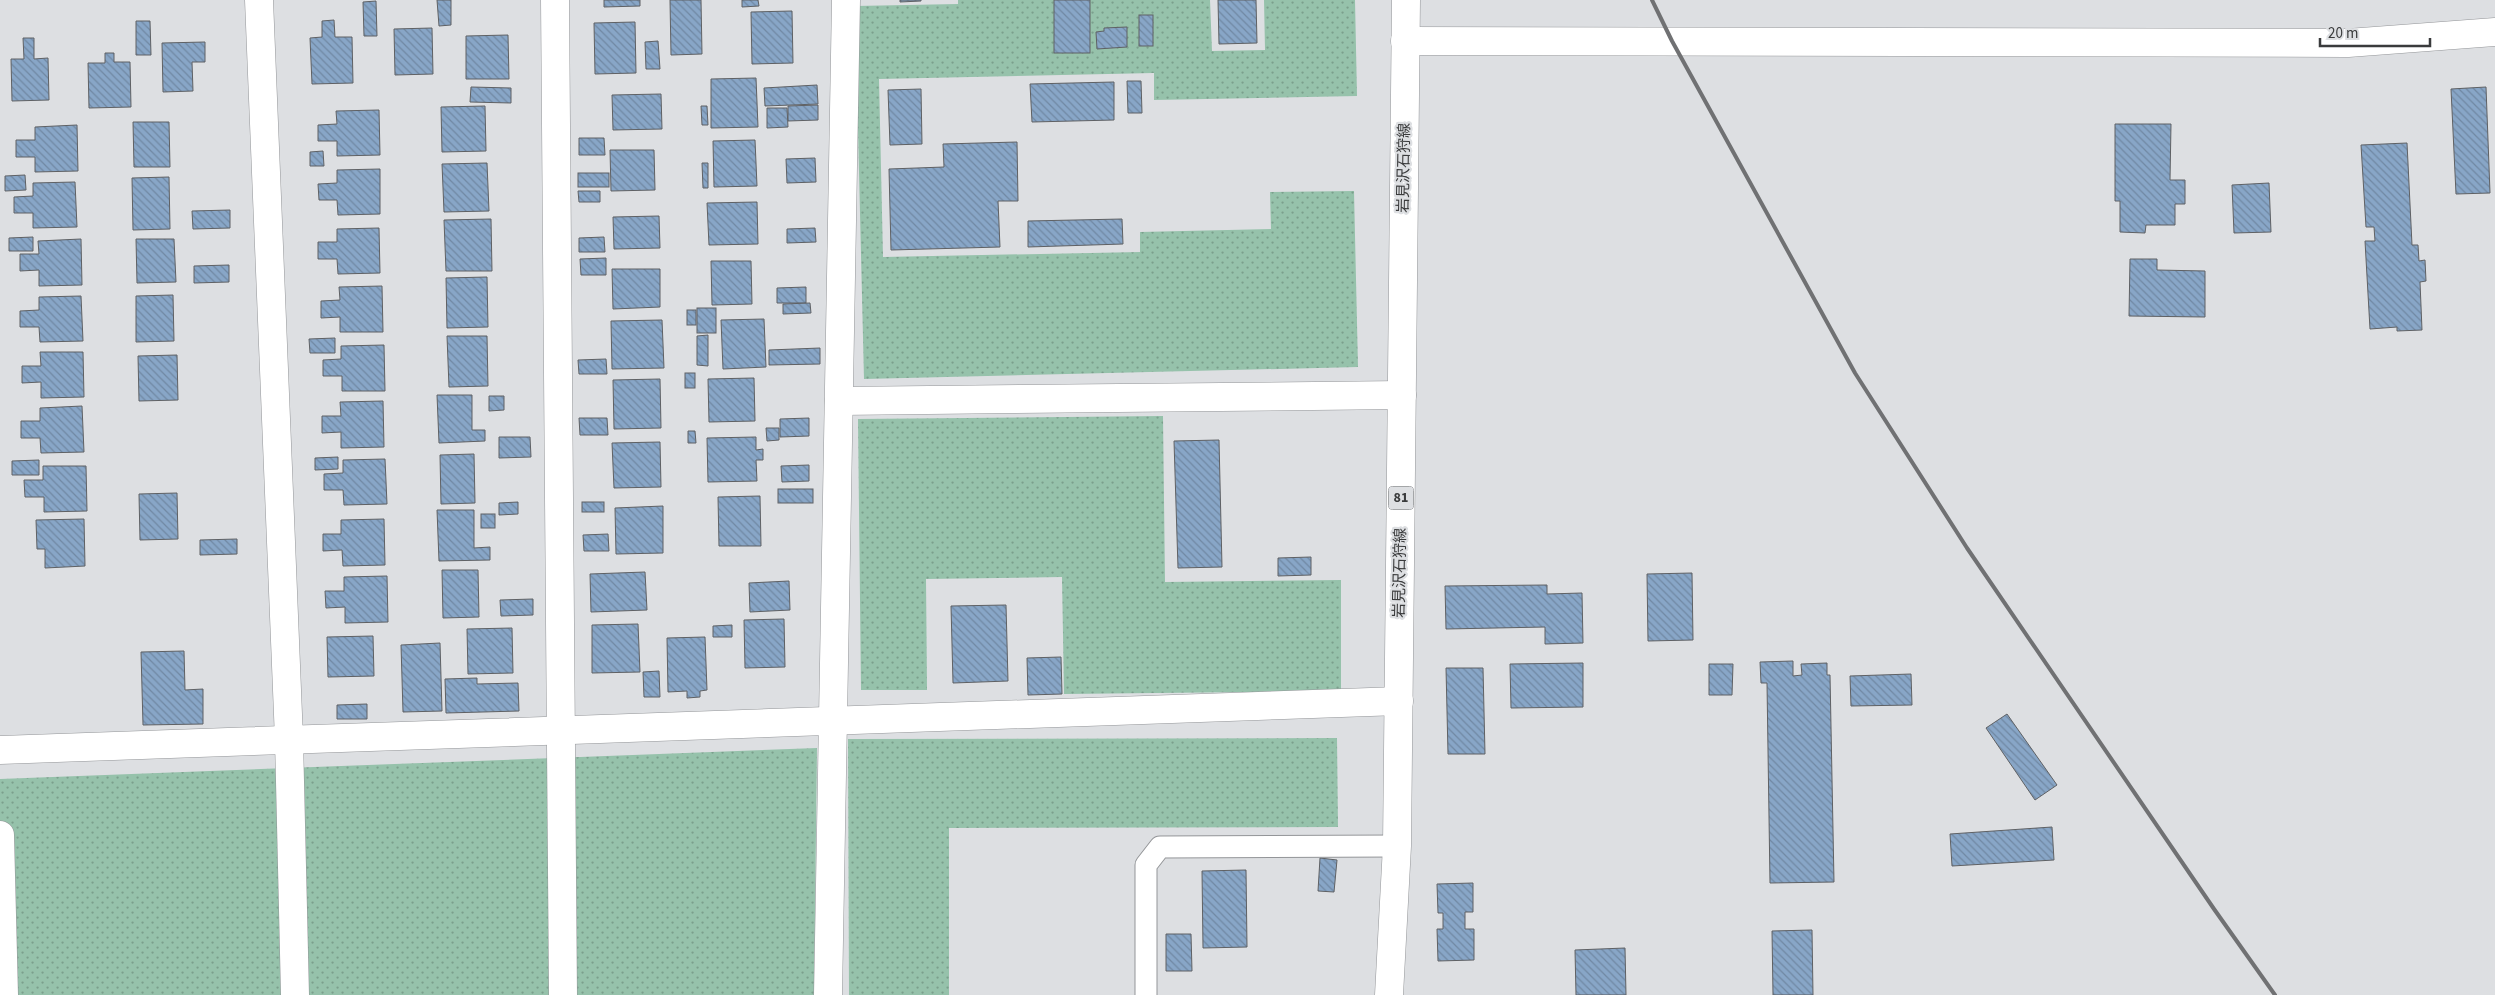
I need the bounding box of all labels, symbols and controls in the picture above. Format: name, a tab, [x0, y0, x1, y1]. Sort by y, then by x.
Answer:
scale bar	[2320, 15, 2430, 47]
text: 20 m	[2328, 23, 2358, 44]
street label: 岩見沢石狩線	[1393, 123, 1415, 213]
road number: 81	[1388, 486, 1414, 509]
street label: 岩見沢石狩線	[1389, 528, 1411, 618]

